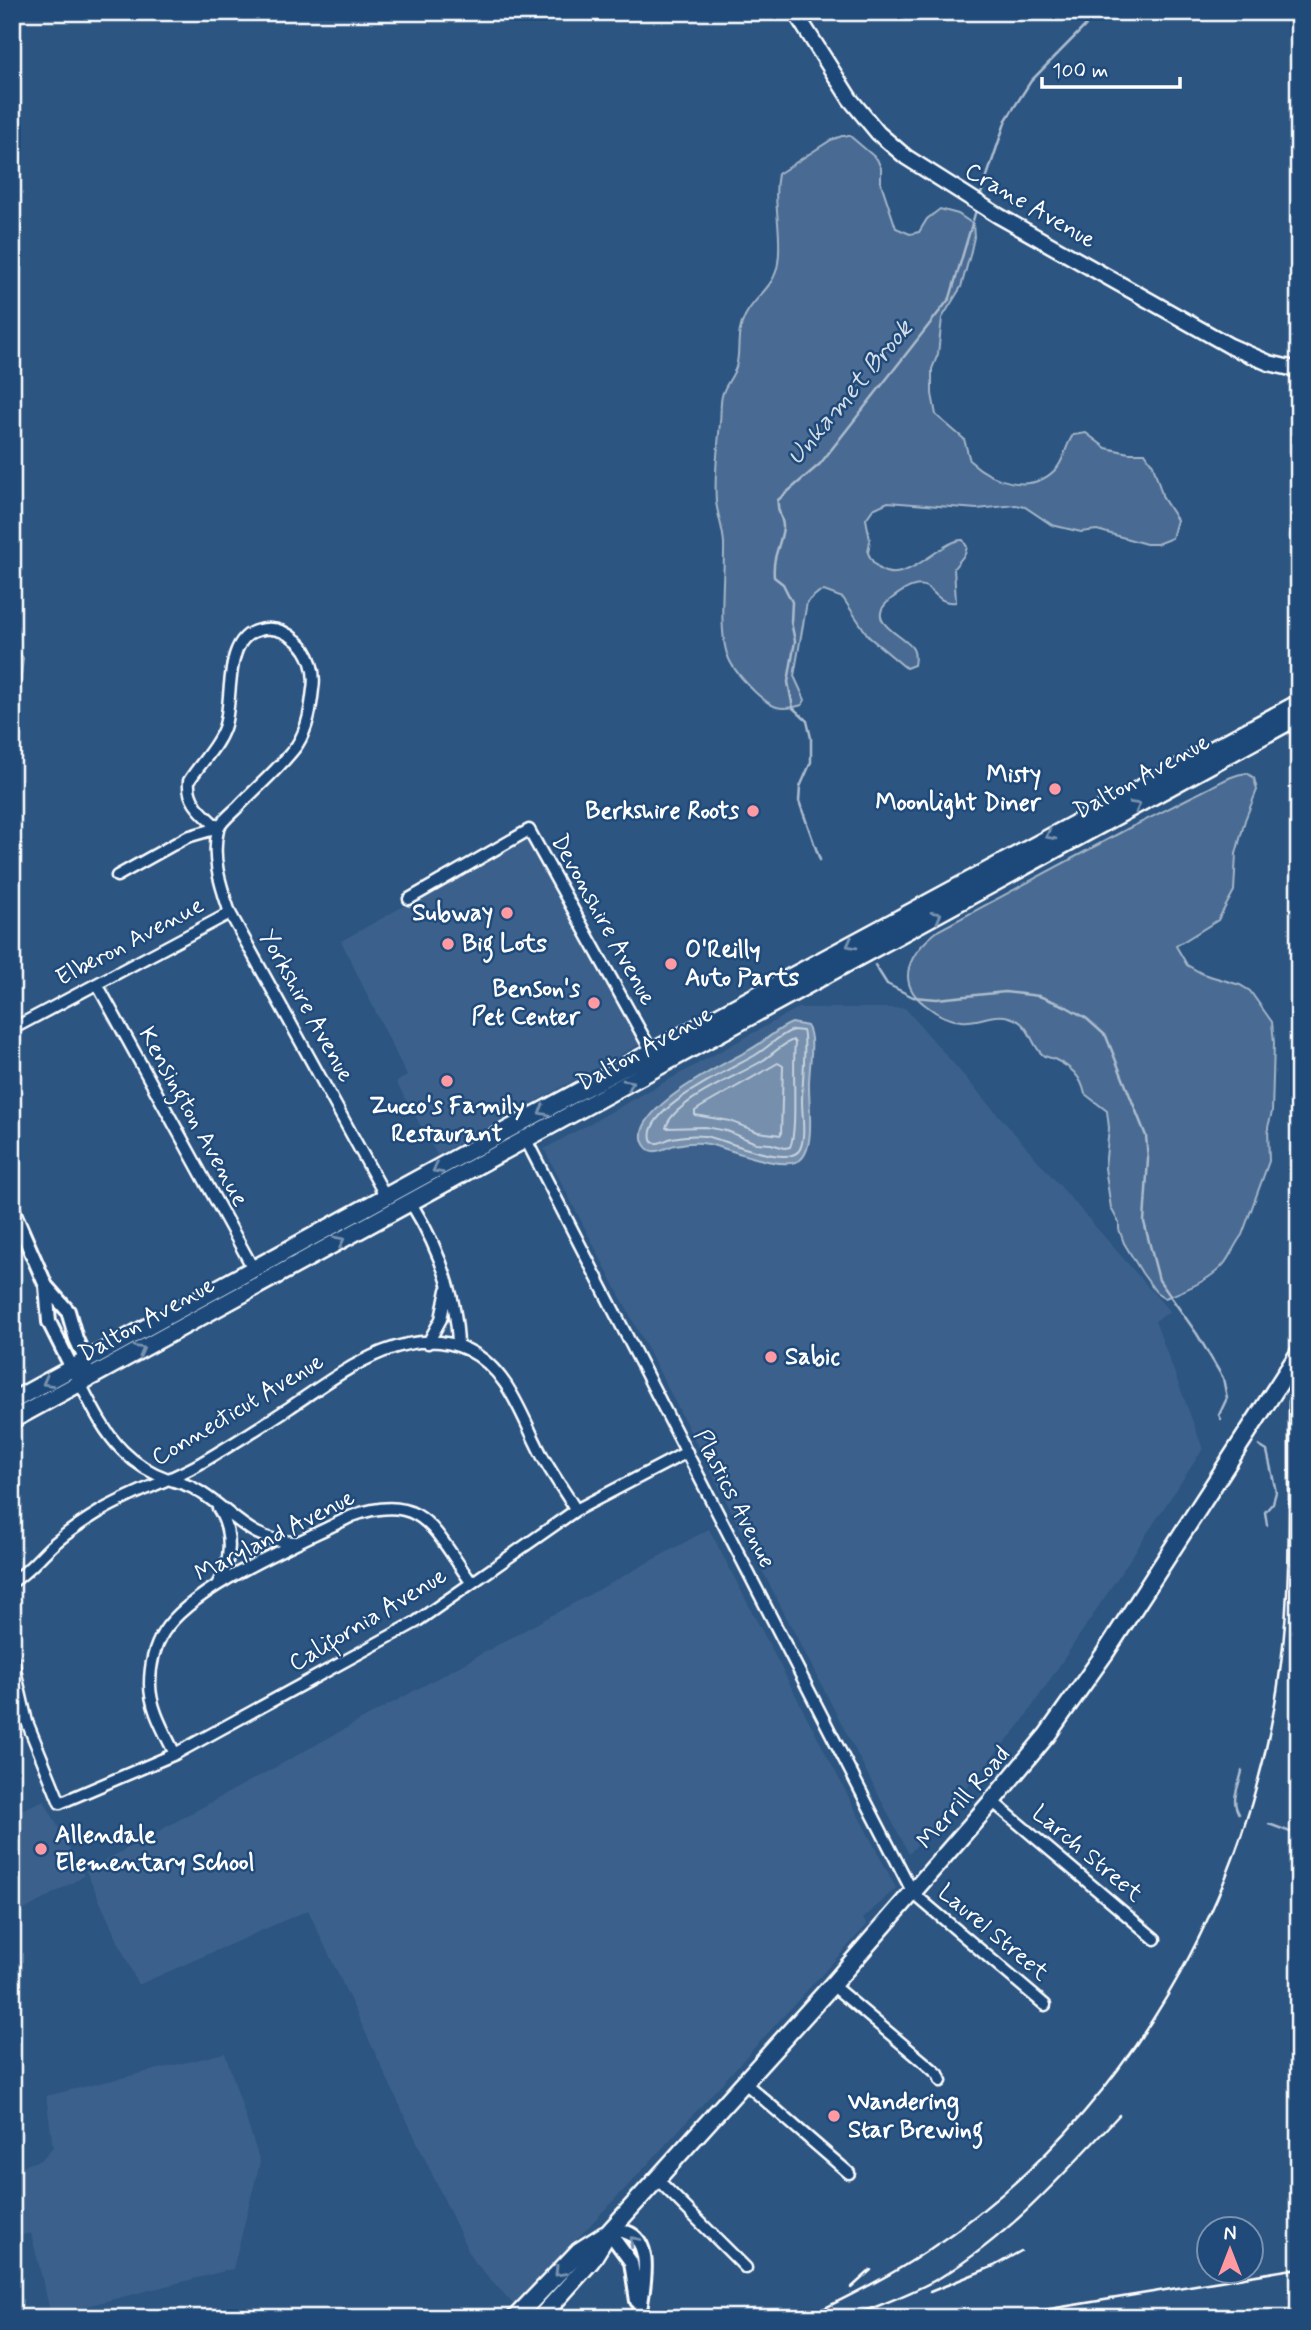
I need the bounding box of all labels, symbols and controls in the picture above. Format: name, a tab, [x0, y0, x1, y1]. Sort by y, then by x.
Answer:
scale bar	[1042, 46, 1180, 90]
text: 100 m	[1052, 57, 1108, 85]
street label: Crane Avenue	[959, 156, 1101, 256]
water label: Unkamet Brook	[779, 312, 922, 473]
street label: Dalton Avenue	[1068, 727, 1216, 827]
place label: Misty Moonlight Diner	[876, 760, 1042, 820]
marker: Misty Moonlight Diner	[1047, 781, 1063, 797]
place label: Berkshire Roots	[585, 796, 739, 827]
one-way arrow	[1129, 801, 1141, 814]
marker: Berkshire Roots	[745, 803, 761, 819]
one-way arrow	[1045, 827, 1058, 841]
street label: Devonshire Avenue	[543, 829, 663, 1011]
street label: Elberon Avenue	[51, 890, 210, 994]
place label: Subway	[412, 898, 493, 929]
marker: Subway	[499, 905, 515, 921]
one-way arrow	[929, 911, 942, 924]
street label: Yorkshire Avenue	[251, 924, 361, 1088]
place label: Big Lots	[462, 929, 547, 963]
place label: O'Reilly Auto Parts	[685, 935, 799, 994]
marker: Big Lots	[440, 936, 456, 952]
one-way arrow	[845, 936, 858, 949]
marker: O'Reilly Auto Parts	[663, 956, 679, 972]
place label: Benson's Pet Center	[472, 974, 581, 1033]
marker: Benson's Pet Center	[586, 995, 602, 1011]
street label: Dalton Avenue	[571, 999, 719, 1099]
street label: Kensington Avenue	[128, 1022, 255, 1214]
marker: Zucco's Family Restaurant	[439, 1073, 455, 1089]
one-way arrow	[622, 1078, 635, 1092]
place label: Zucco's Family Restaurant	[369, 1091, 525, 1150]
one-way arrow	[537, 1102, 550, 1116]
one-way arrow	[432, 1161, 444, 1174]
one-way arrow	[332, 1236, 345, 1250]
street label: Dalton Avenue	[73, 1270, 221, 1370]
place label: Sabic	[785, 1342, 840, 1373]
one-way arrow	[133, 1345, 145, 1358]
street label: Connecticut Avenue	[146, 1346, 330, 1474]
marker: Sabic	[763, 1349, 779, 1365]
one-way arrow	[42, 1374, 54, 1387]
street label: Plastics Avenue	[686, 1424, 782, 1574]
street label: Maryland Avenue	[190, 1482, 360, 1590]
street label: California Avenue	[283, 1561, 454, 1681]
street label: Merrill Road	[911, 1740, 1017, 1856]
street label: Larch Street	[1025, 1798, 1149, 1910]
place label: Allendale Elementary School	[55, 1820, 255, 1879]
marker: Allendale Elementary School	[33, 1841, 49, 1857]
street label: Laurel Street	[931, 1877, 1055, 1989]
place label: Wandering Star Brewing	[847, 2087, 983, 2149]
marker: Wandering Star Brewing	[826, 2108, 842, 2124]
north arrow	[1196, 2214, 1266, 2284]
text: N	[1224, 2222, 1236, 2247]
one-way arrow	[630, 2236, 642, 2249]
one-way arrow	[555, 2263, 568, 2276]

